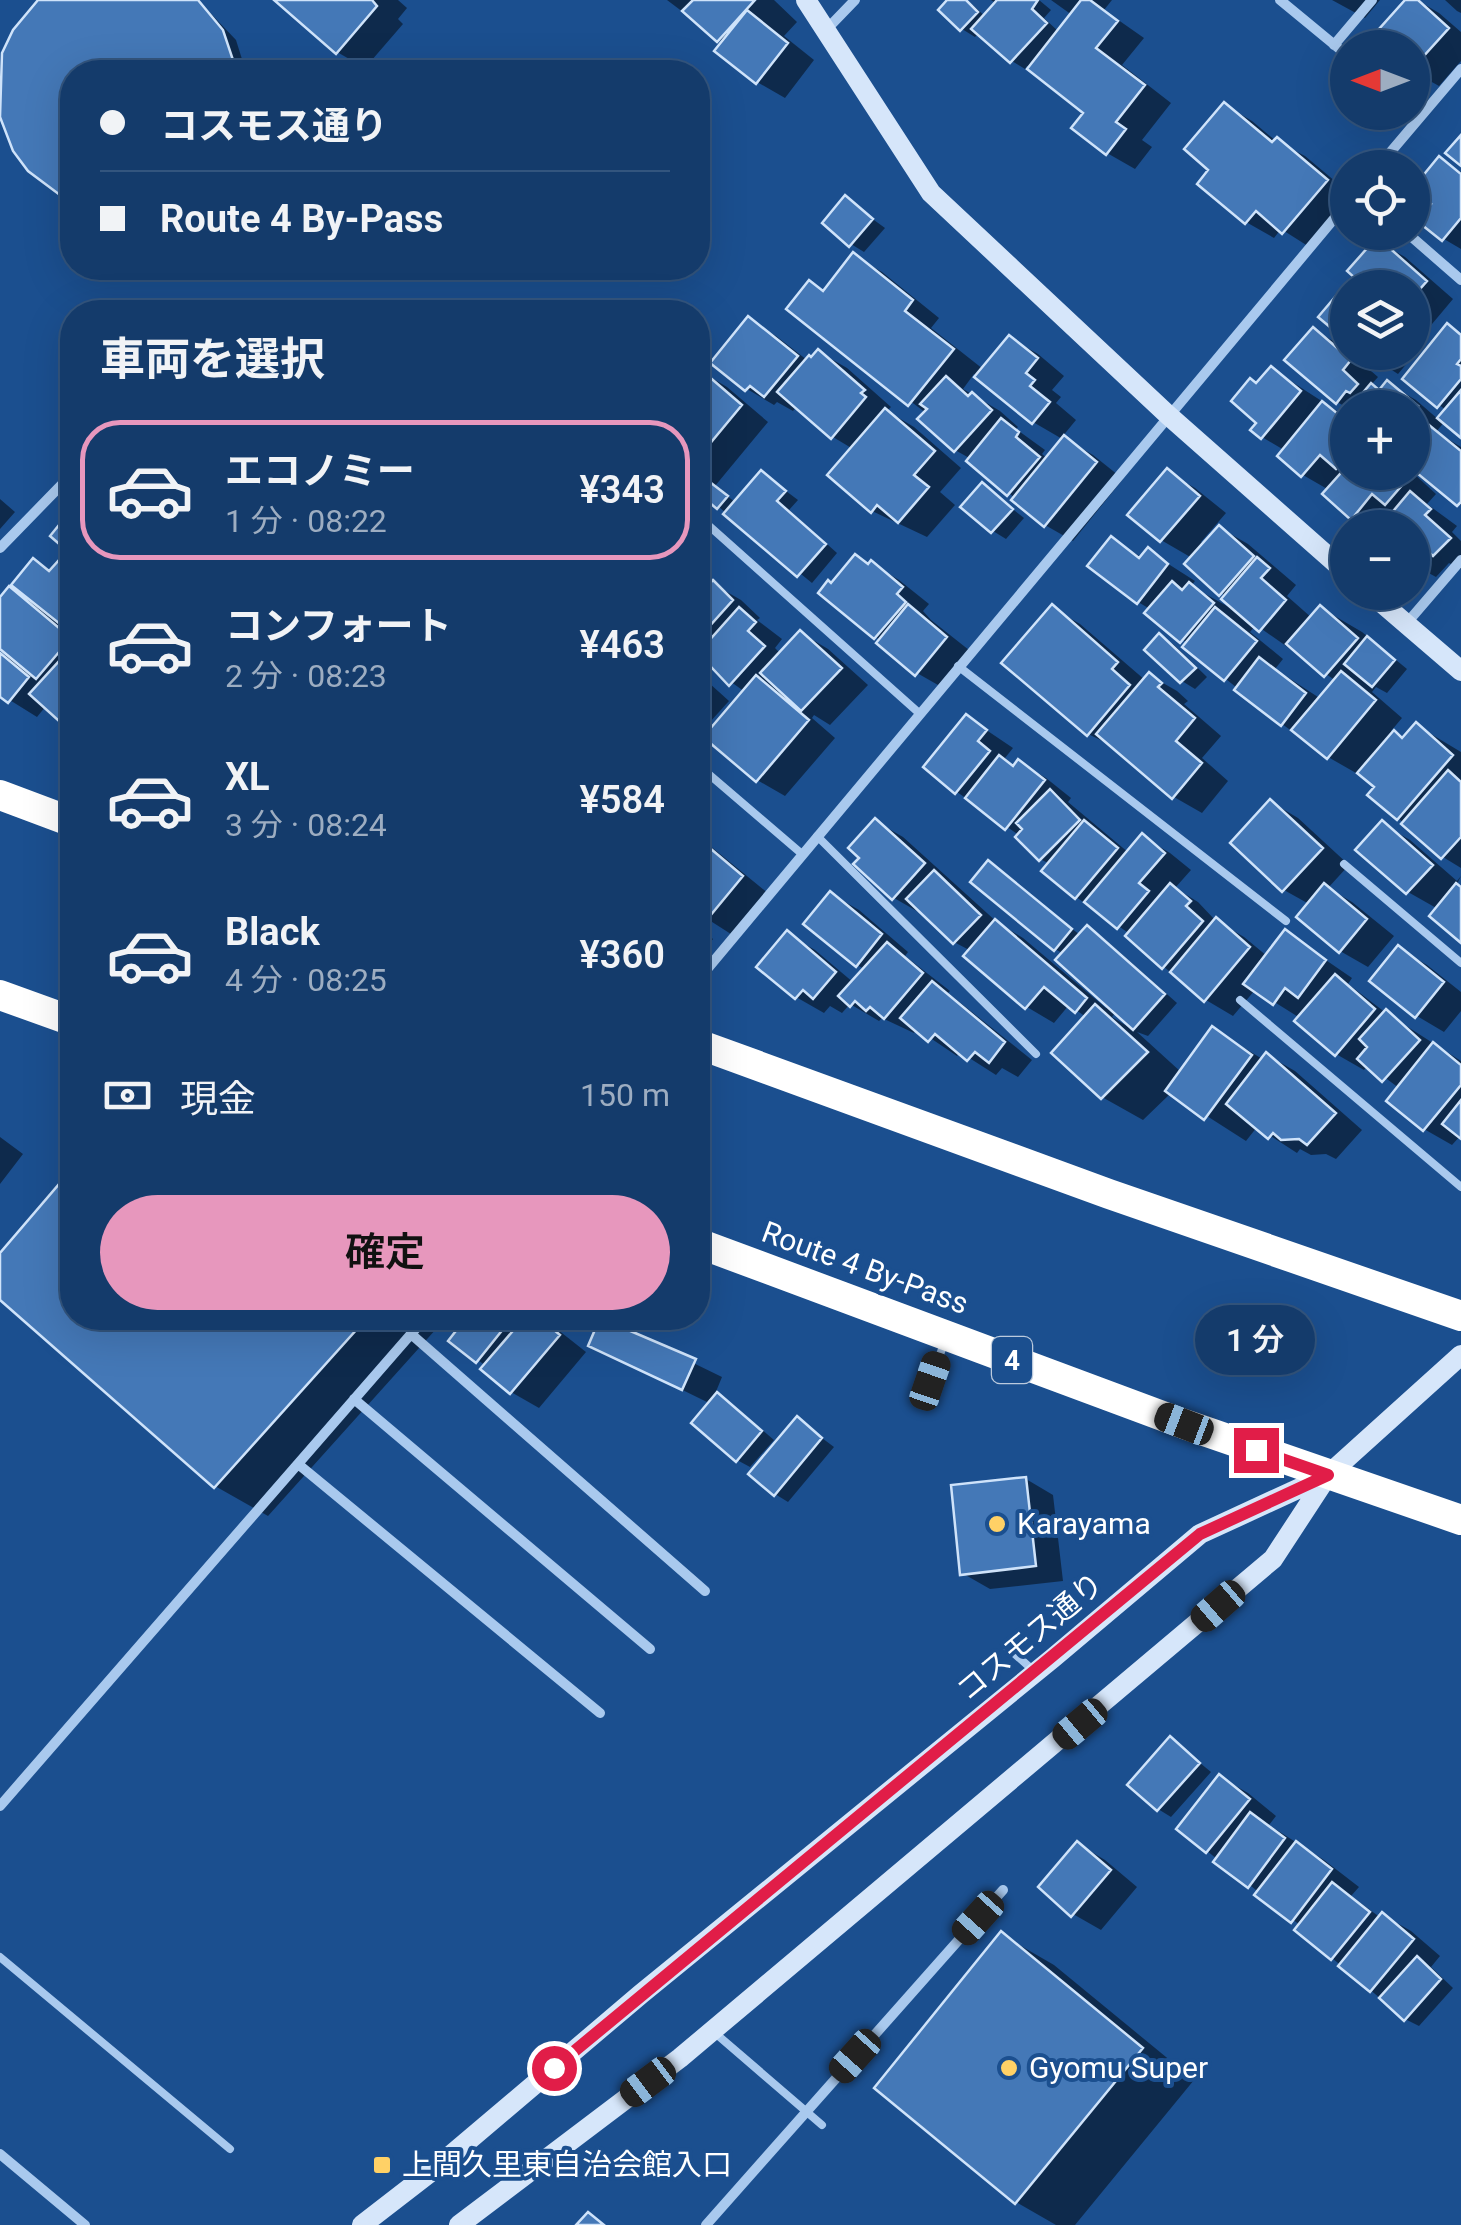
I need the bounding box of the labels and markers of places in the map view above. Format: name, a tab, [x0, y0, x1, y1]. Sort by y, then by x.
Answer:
place label: Karayama	[1017, 1506, 1151, 1541]
marker: Karayama	[986, 1513, 1008, 1535]
place label: Gyomu Super	[1029, 2050, 1208, 2085]
marker: Gyomu Super	[998, 2057, 1020, 2079]
place label: 上間久里東自治会館入口	[402, 2147, 732, 2182]
marker: 上間久里東自治会館入口	[371, 2154, 393, 2176]

